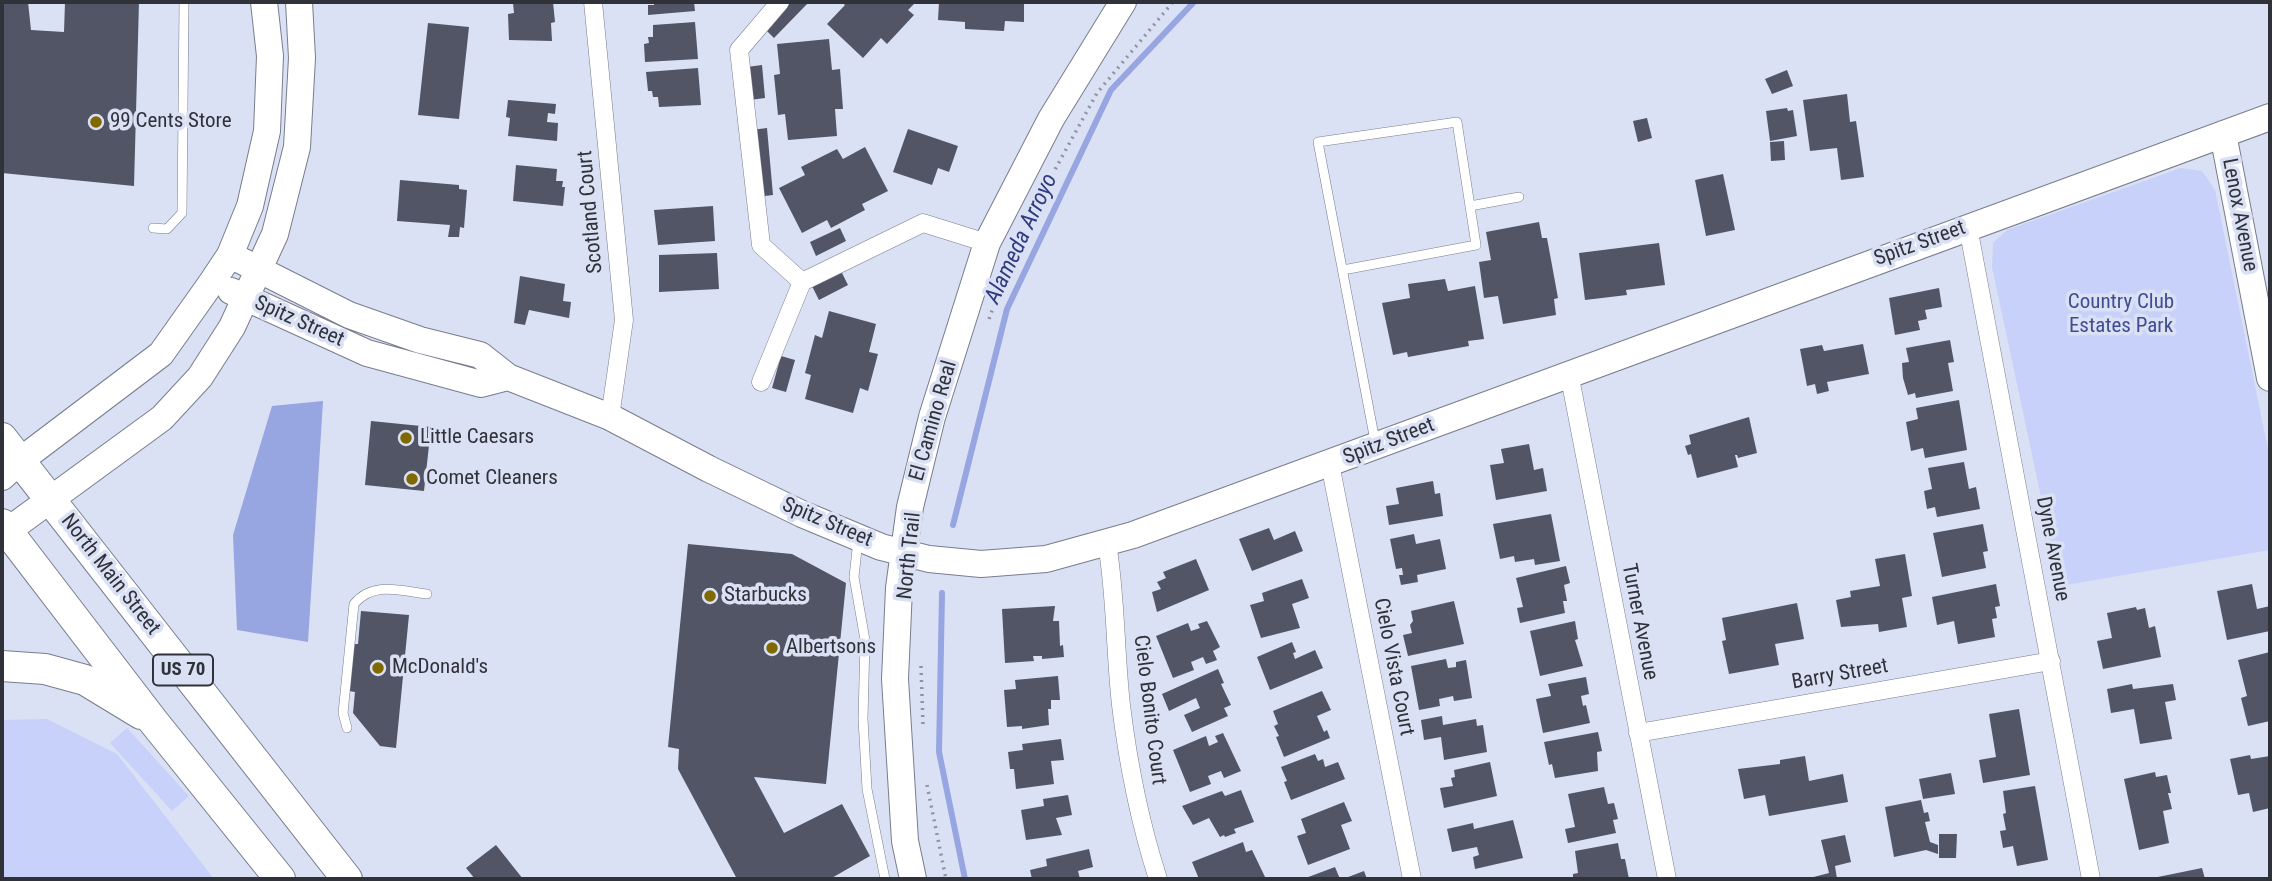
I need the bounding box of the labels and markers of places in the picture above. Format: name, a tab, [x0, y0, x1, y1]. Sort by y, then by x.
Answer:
place label: 99 Cents Store	[110, 109, 232, 135]
marker: 99 Cents Store	[88, 114, 104, 130]
place label: Little Caesars	[420, 425, 534, 451]
marker: Little Caesars	[398, 430, 414, 446]
place label: Comet Cleaners	[426, 466, 558, 492]
marker: Comet Cleaners	[404, 471, 420, 487]
place label: Starbucks	[724, 583, 807, 609]
marker: Starbucks	[702, 588, 718, 604]
place label: Albertsons	[786, 635, 876, 661]
marker: Albertsons	[764, 640, 780, 656]
place label: McDonald's	[392, 655, 488, 681]
marker: McDonald's	[370, 660, 386, 676]

